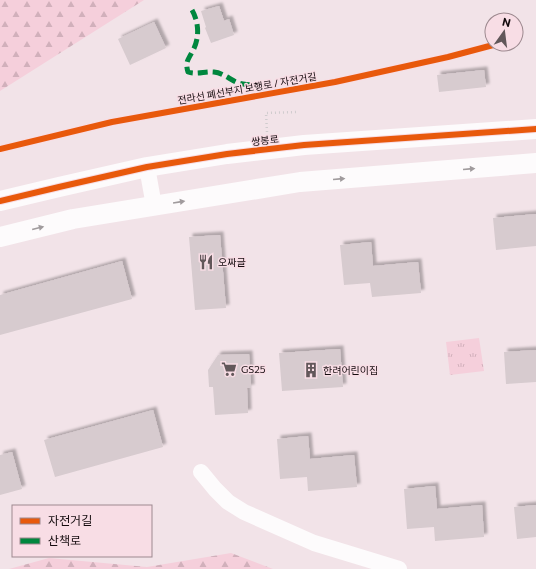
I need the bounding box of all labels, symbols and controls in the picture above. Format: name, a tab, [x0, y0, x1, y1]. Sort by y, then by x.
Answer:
north arrow	[484, 12, 524, 52]
text: N	[501, 15, 512, 29]
street label: 전라선 폐선부지 보행로 / 자전거길	[177, 70, 317, 106]
street label: 쌍봉로	[251, 133, 279, 147]
one-way arrow	[463, 165, 475, 172]
one-way arrow	[333, 175, 345, 182]
one-way arrow	[173, 198, 185, 204]
one-way arrow	[32, 225, 44, 231]
restaurant icon: 오짜글	[197, 253, 215, 271]
place label: 오짜글	[218, 256, 246, 268]
supermarket icon: GS25	[220, 360, 238, 378]
building icon: 한려어린이집	[302, 361, 320, 379]
place label: GS25	[241, 363, 266, 375]
place label: 한려어린이집	[323, 364, 378, 376]
legend	[12, 505, 152, 557]
text: 자전거길	[48, 513, 92, 527]
text: 산책로	[48, 533, 81, 547]

